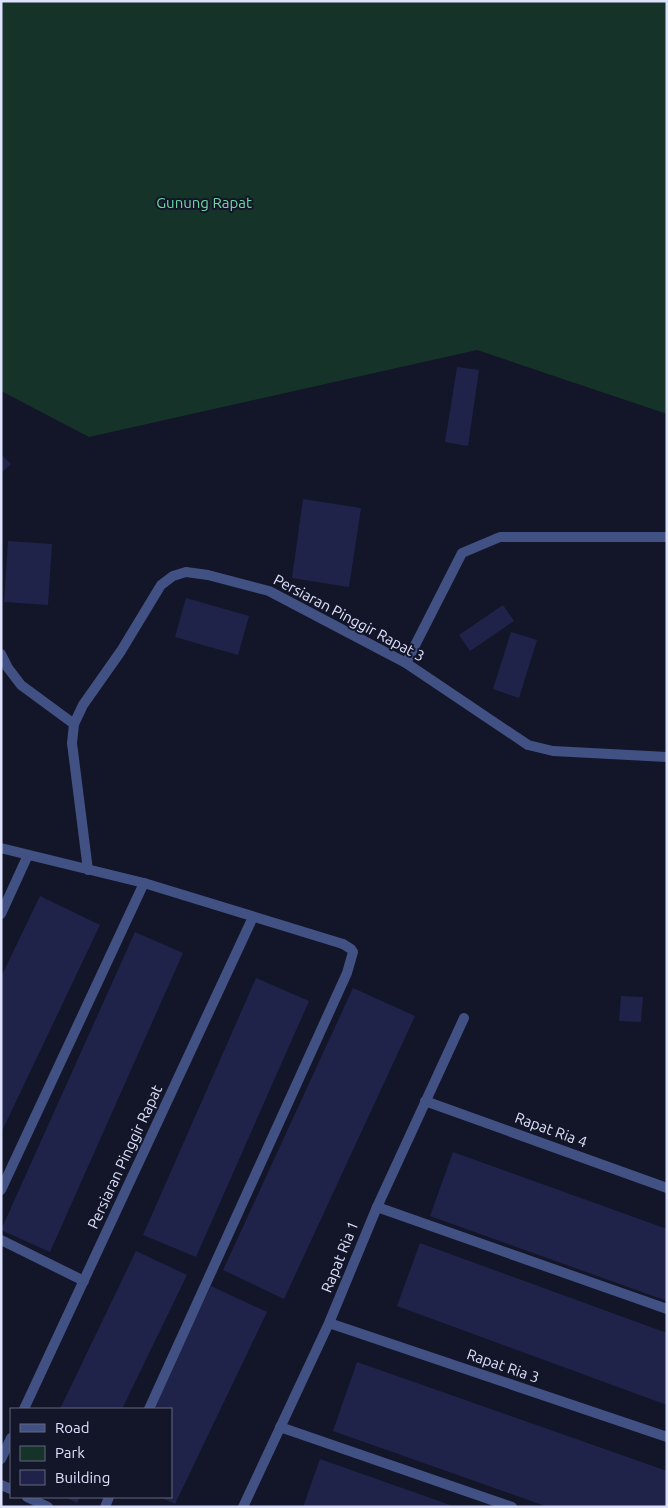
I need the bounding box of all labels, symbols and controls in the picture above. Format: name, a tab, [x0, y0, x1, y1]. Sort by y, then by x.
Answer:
park label: Gunung Rapat	[156, 194, 252, 211]
street label: Persiaran Pinggir Rapat 3	[271, 571, 428, 665]
street label: Persiaran Pinggir Rapat	[84, 1082, 165, 1231]
street label: Rapat Ria 4	[513, 1109, 590, 1150]
street label: Rapat Ria 1	[318, 1219, 362, 1295]
street label: Rapat Ria 3	[465, 1345, 542, 1386]
legend	[10, 1408, 172, 1498]
text: Road	[55, 1419, 90, 1436]
text: Park	[55, 1444, 85, 1461]
text: Building	[55, 1469, 110, 1486]

